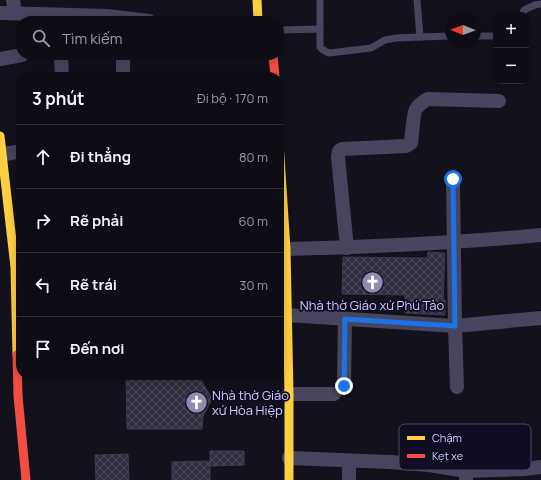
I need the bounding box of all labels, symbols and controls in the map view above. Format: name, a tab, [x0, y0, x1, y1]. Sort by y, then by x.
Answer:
north arrow	[445, 12, 481, 48]
map controls	[493, 12, 529, 84]
button: +	[493, 12, 529, 48]
search box	[16, 16, 284, 60]
icon: search	[30, 27, 52, 49]
text: Tìm kiếm	[62, 28, 122, 49]
button: −	[493, 48, 529, 84]
text: 3 phút	[32, 87, 84, 110]
text: Đi bộ · 170 m	[197, 89, 268, 107]
icon: ahead	[32, 146, 54, 168]
text: Đi thẳng	[70, 146, 131, 167]
text: 80 m	[239, 148, 268, 166]
route start	[444, 170, 462, 188]
icon: right	[32, 210, 54, 232]
text: Rẽ phải	[70, 210, 123, 231]
text: 60 m	[238, 212, 268, 230]
church icon: Nhà thờ Giáo xứ Phú Tảo	[359, 270, 385, 296]
icon: left	[32, 274, 54, 296]
text: Rẽ trái	[70, 274, 117, 295]
text: 30 m	[239, 276, 268, 294]
place label: Nhà thờ Giáo xứ Phú Tảo	[300, 296, 445, 314]
icon: arrive	[32, 338, 54, 360]
text: Đến nơi	[70, 338, 124, 359]
route end	[335, 377, 353, 395]
place label: Nhà thờ Giáo xứ Hòa Hiệp	[212, 386, 289, 419]
church icon: Nhà thờ Giáo xứ Hòa Hiệp	[184, 389, 210, 415]
legend	[399, 424, 531, 470]
text: Chậm	[432, 430, 462, 445]
text: Kẹt xe	[432, 448, 464, 463]

